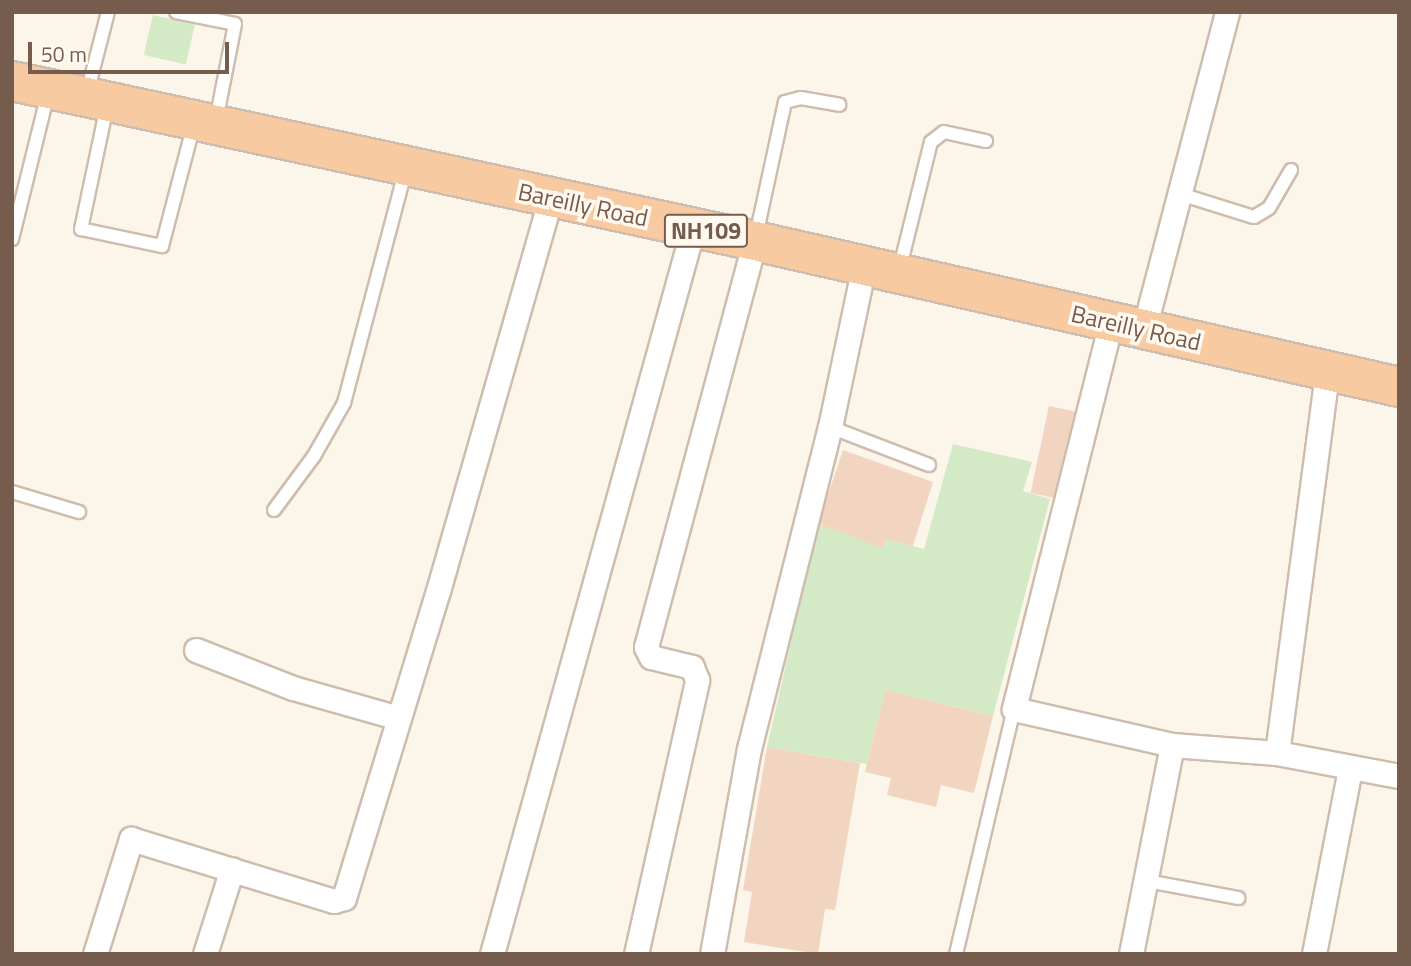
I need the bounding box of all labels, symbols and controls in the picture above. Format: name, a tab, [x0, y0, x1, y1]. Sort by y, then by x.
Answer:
scale bar	[32, 28, 233, 72]
text: 50 m	[41, 38, 87, 70]
street label: Bareilly Road	[515, 177, 651, 233]
road number: NH109	[662, 212, 750, 250]
street label: Bareilly Road	[1068, 299, 1204, 357]

